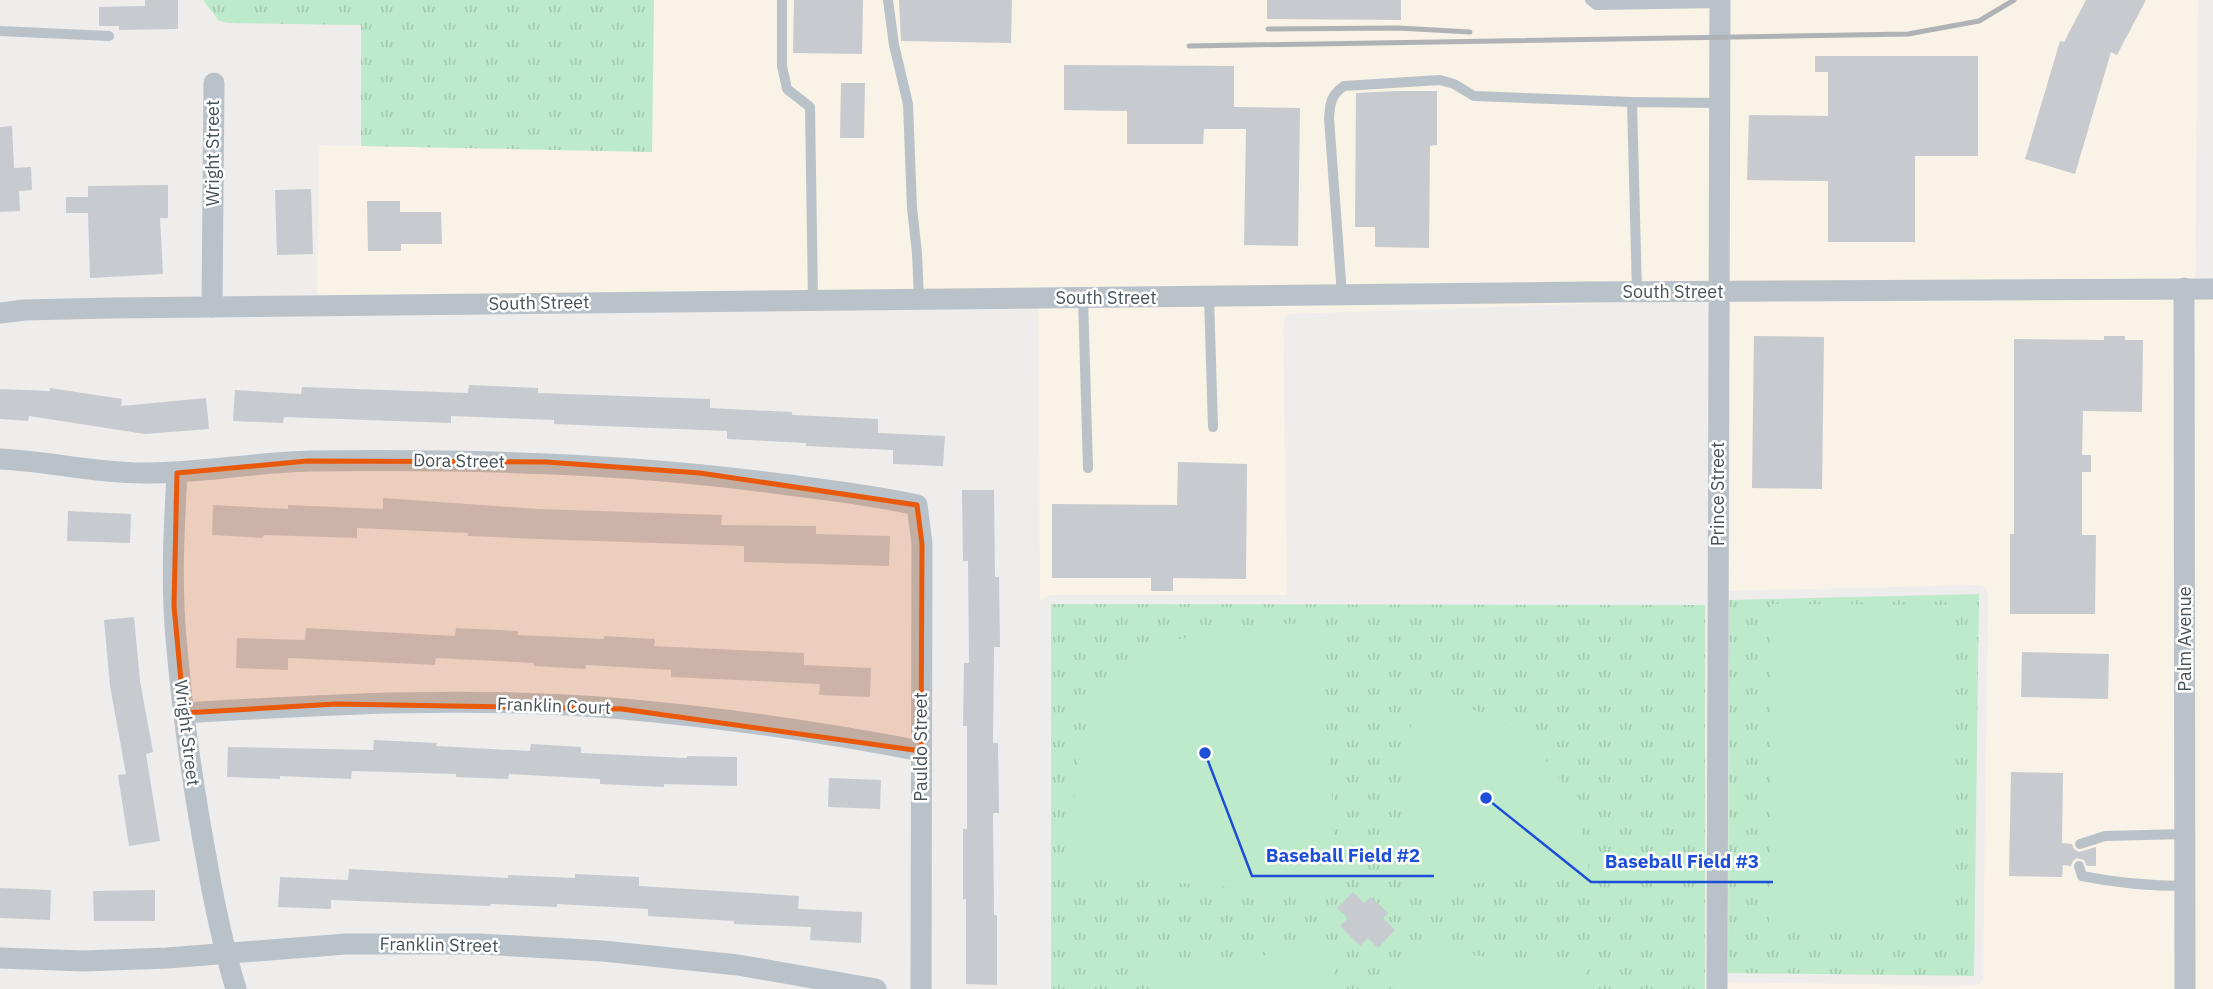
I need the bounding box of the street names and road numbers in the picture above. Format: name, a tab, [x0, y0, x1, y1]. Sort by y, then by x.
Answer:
street label: Wright Street	[201, 100, 224, 206]
street label: South Street	[1623, 280, 1723, 303]
street label: South Street	[1056, 286, 1156, 309]
street label: South Street	[488, 290, 590, 315]
street label: Prince Street	[1706, 442, 1729, 546]
street label: Dora Street	[413, 448, 505, 473]
street label: Palm Avenue	[2173, 586, 2196, 692]
street label: Wright Street	[170, 679, 205, 787]
street label: Franklin Court	[497, 692, 611, 719]
street label: Pauldo Street	[909, 692, 932, 802]
street label: Franklin Street	[379, 932, 499, 957]

